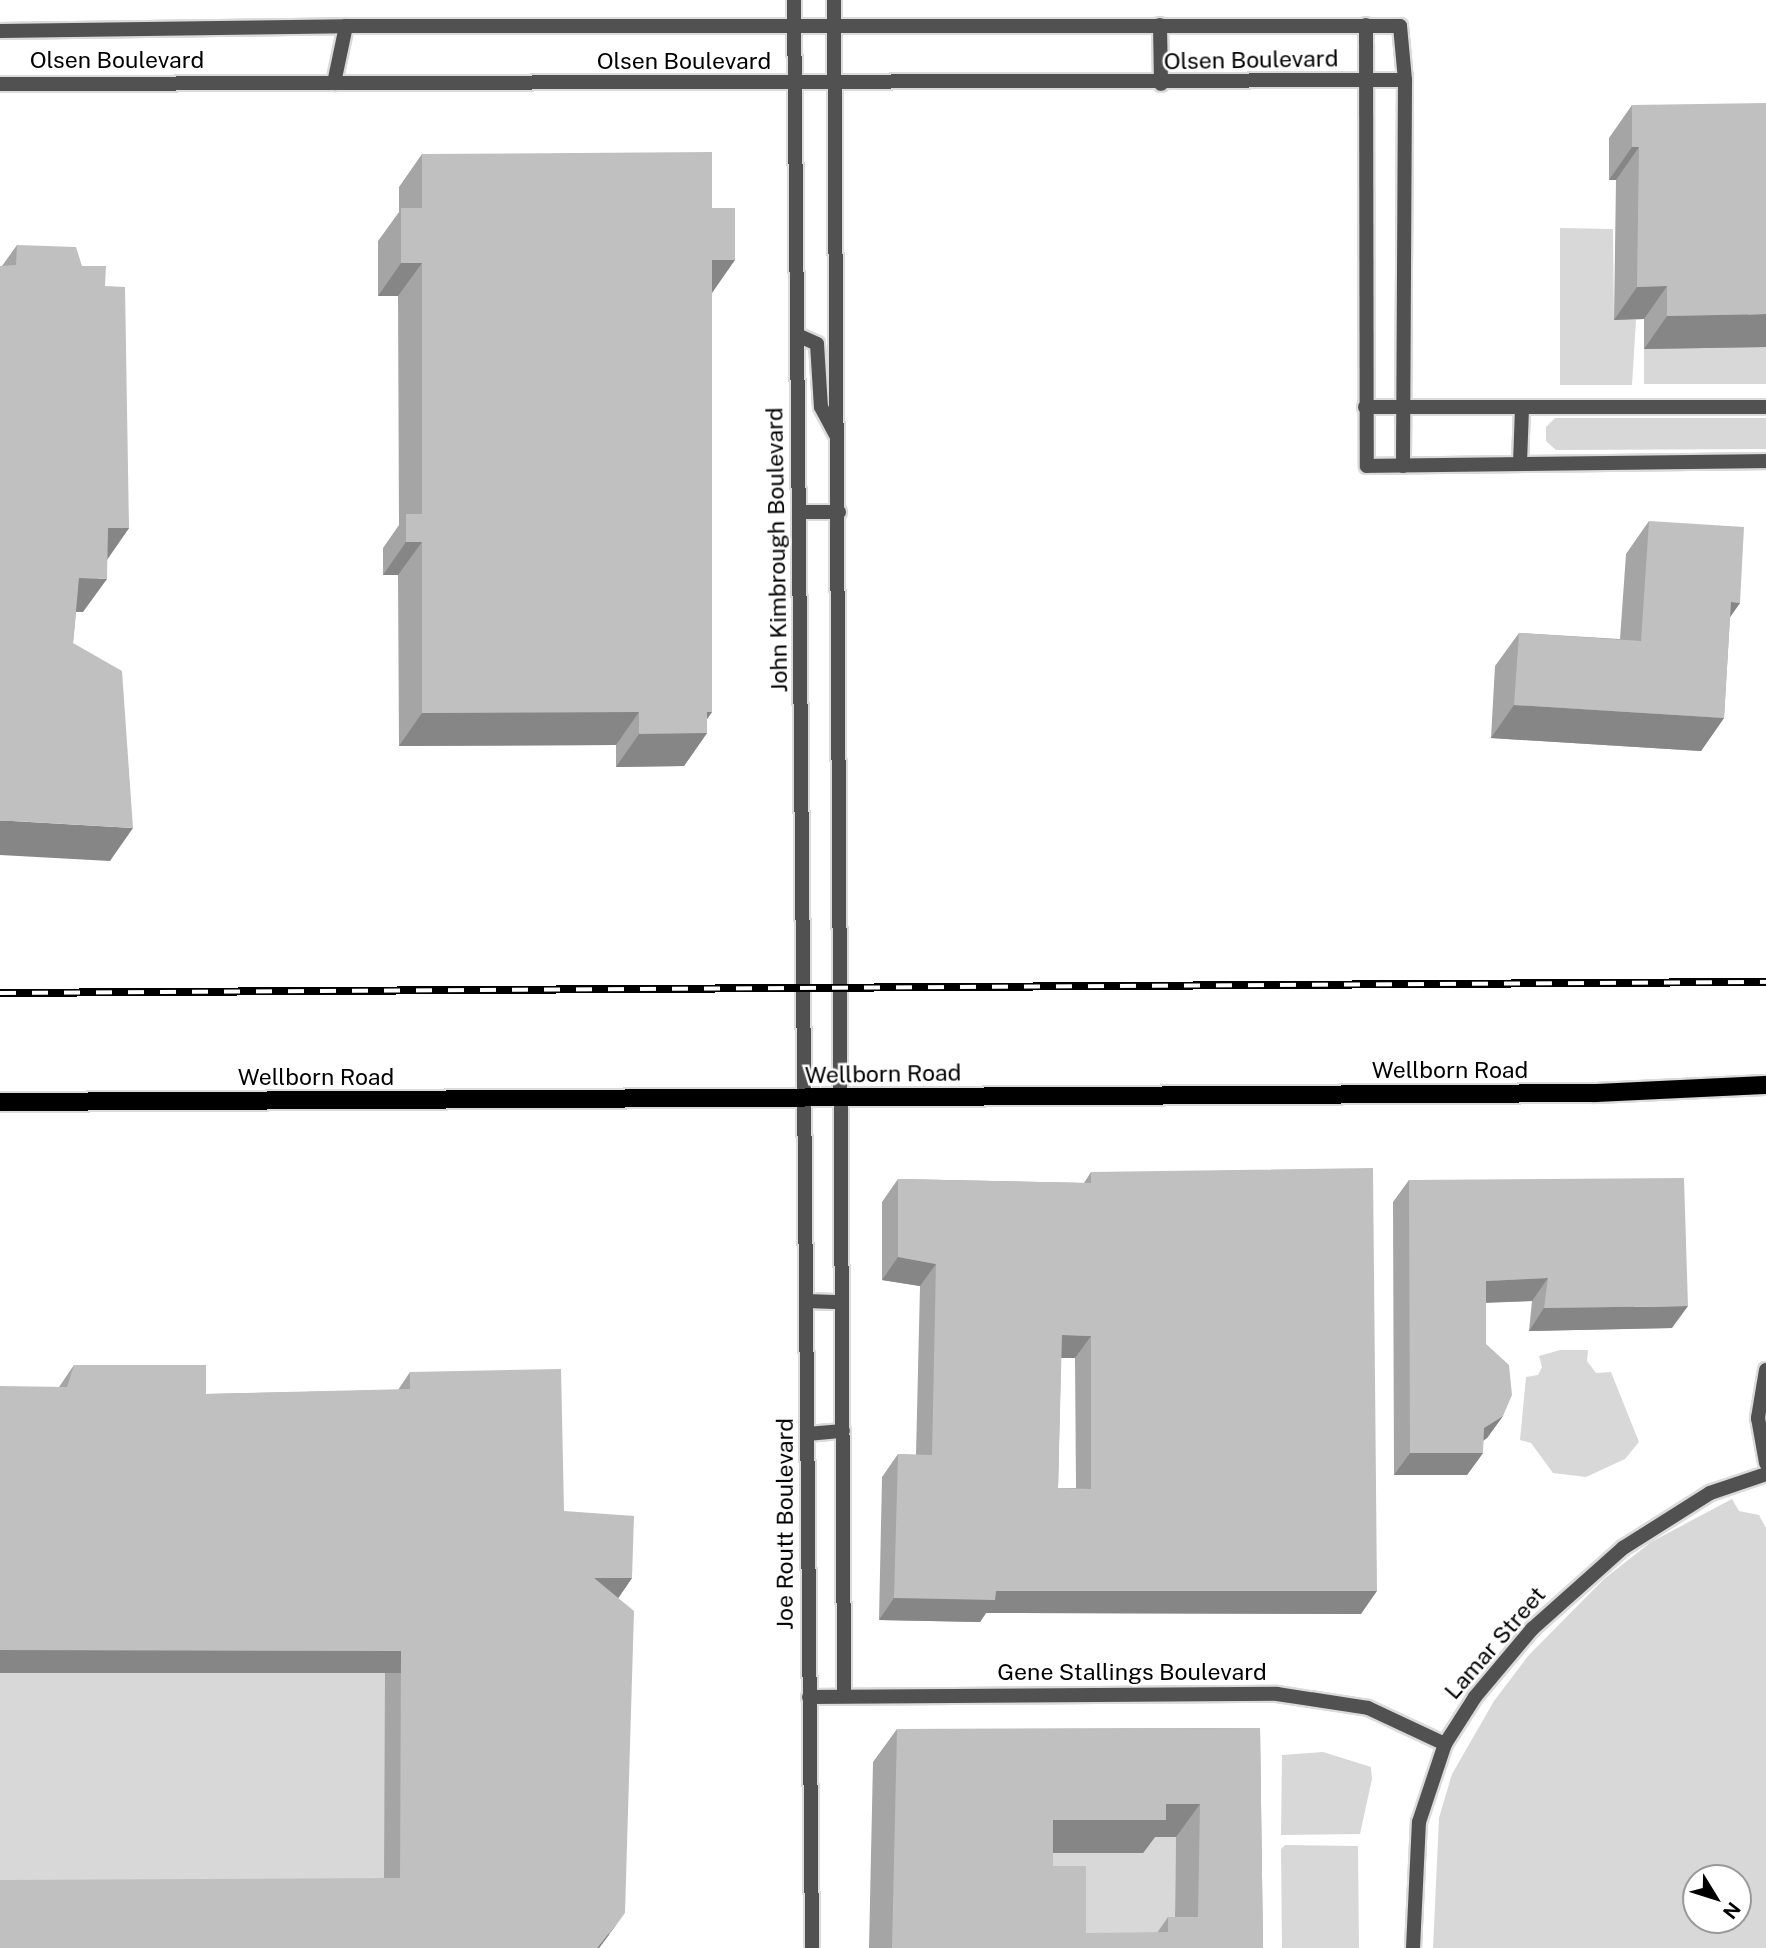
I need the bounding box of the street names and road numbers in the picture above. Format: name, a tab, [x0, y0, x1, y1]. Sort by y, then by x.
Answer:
street label: Olsen Boulevard	[1163, 45, 1339, 75]
street label: Olsen Boulevard	[30, 46, 204, 74]
street label: Olsen Boulevard	[597, 47, 771, 75]
street label: John Kimbrough Boulevard	[761, 407, 793, 693]
street label: Wellborn Road	[1372, 1056, 1528, 1084]
street label: Wellborn Road	[805, 1059, 961, 1089]
street label: Wellborn Road	[238, 1063, 394, 1091]
street label: Joe Routt Boulevard	[771, 1418, 799, 1630]
street label: Lamar Street	[1439, 1581, 1551, 1705]
street label: Gene Stallings Boulevard	[997, 1658, 1267, 1686]

